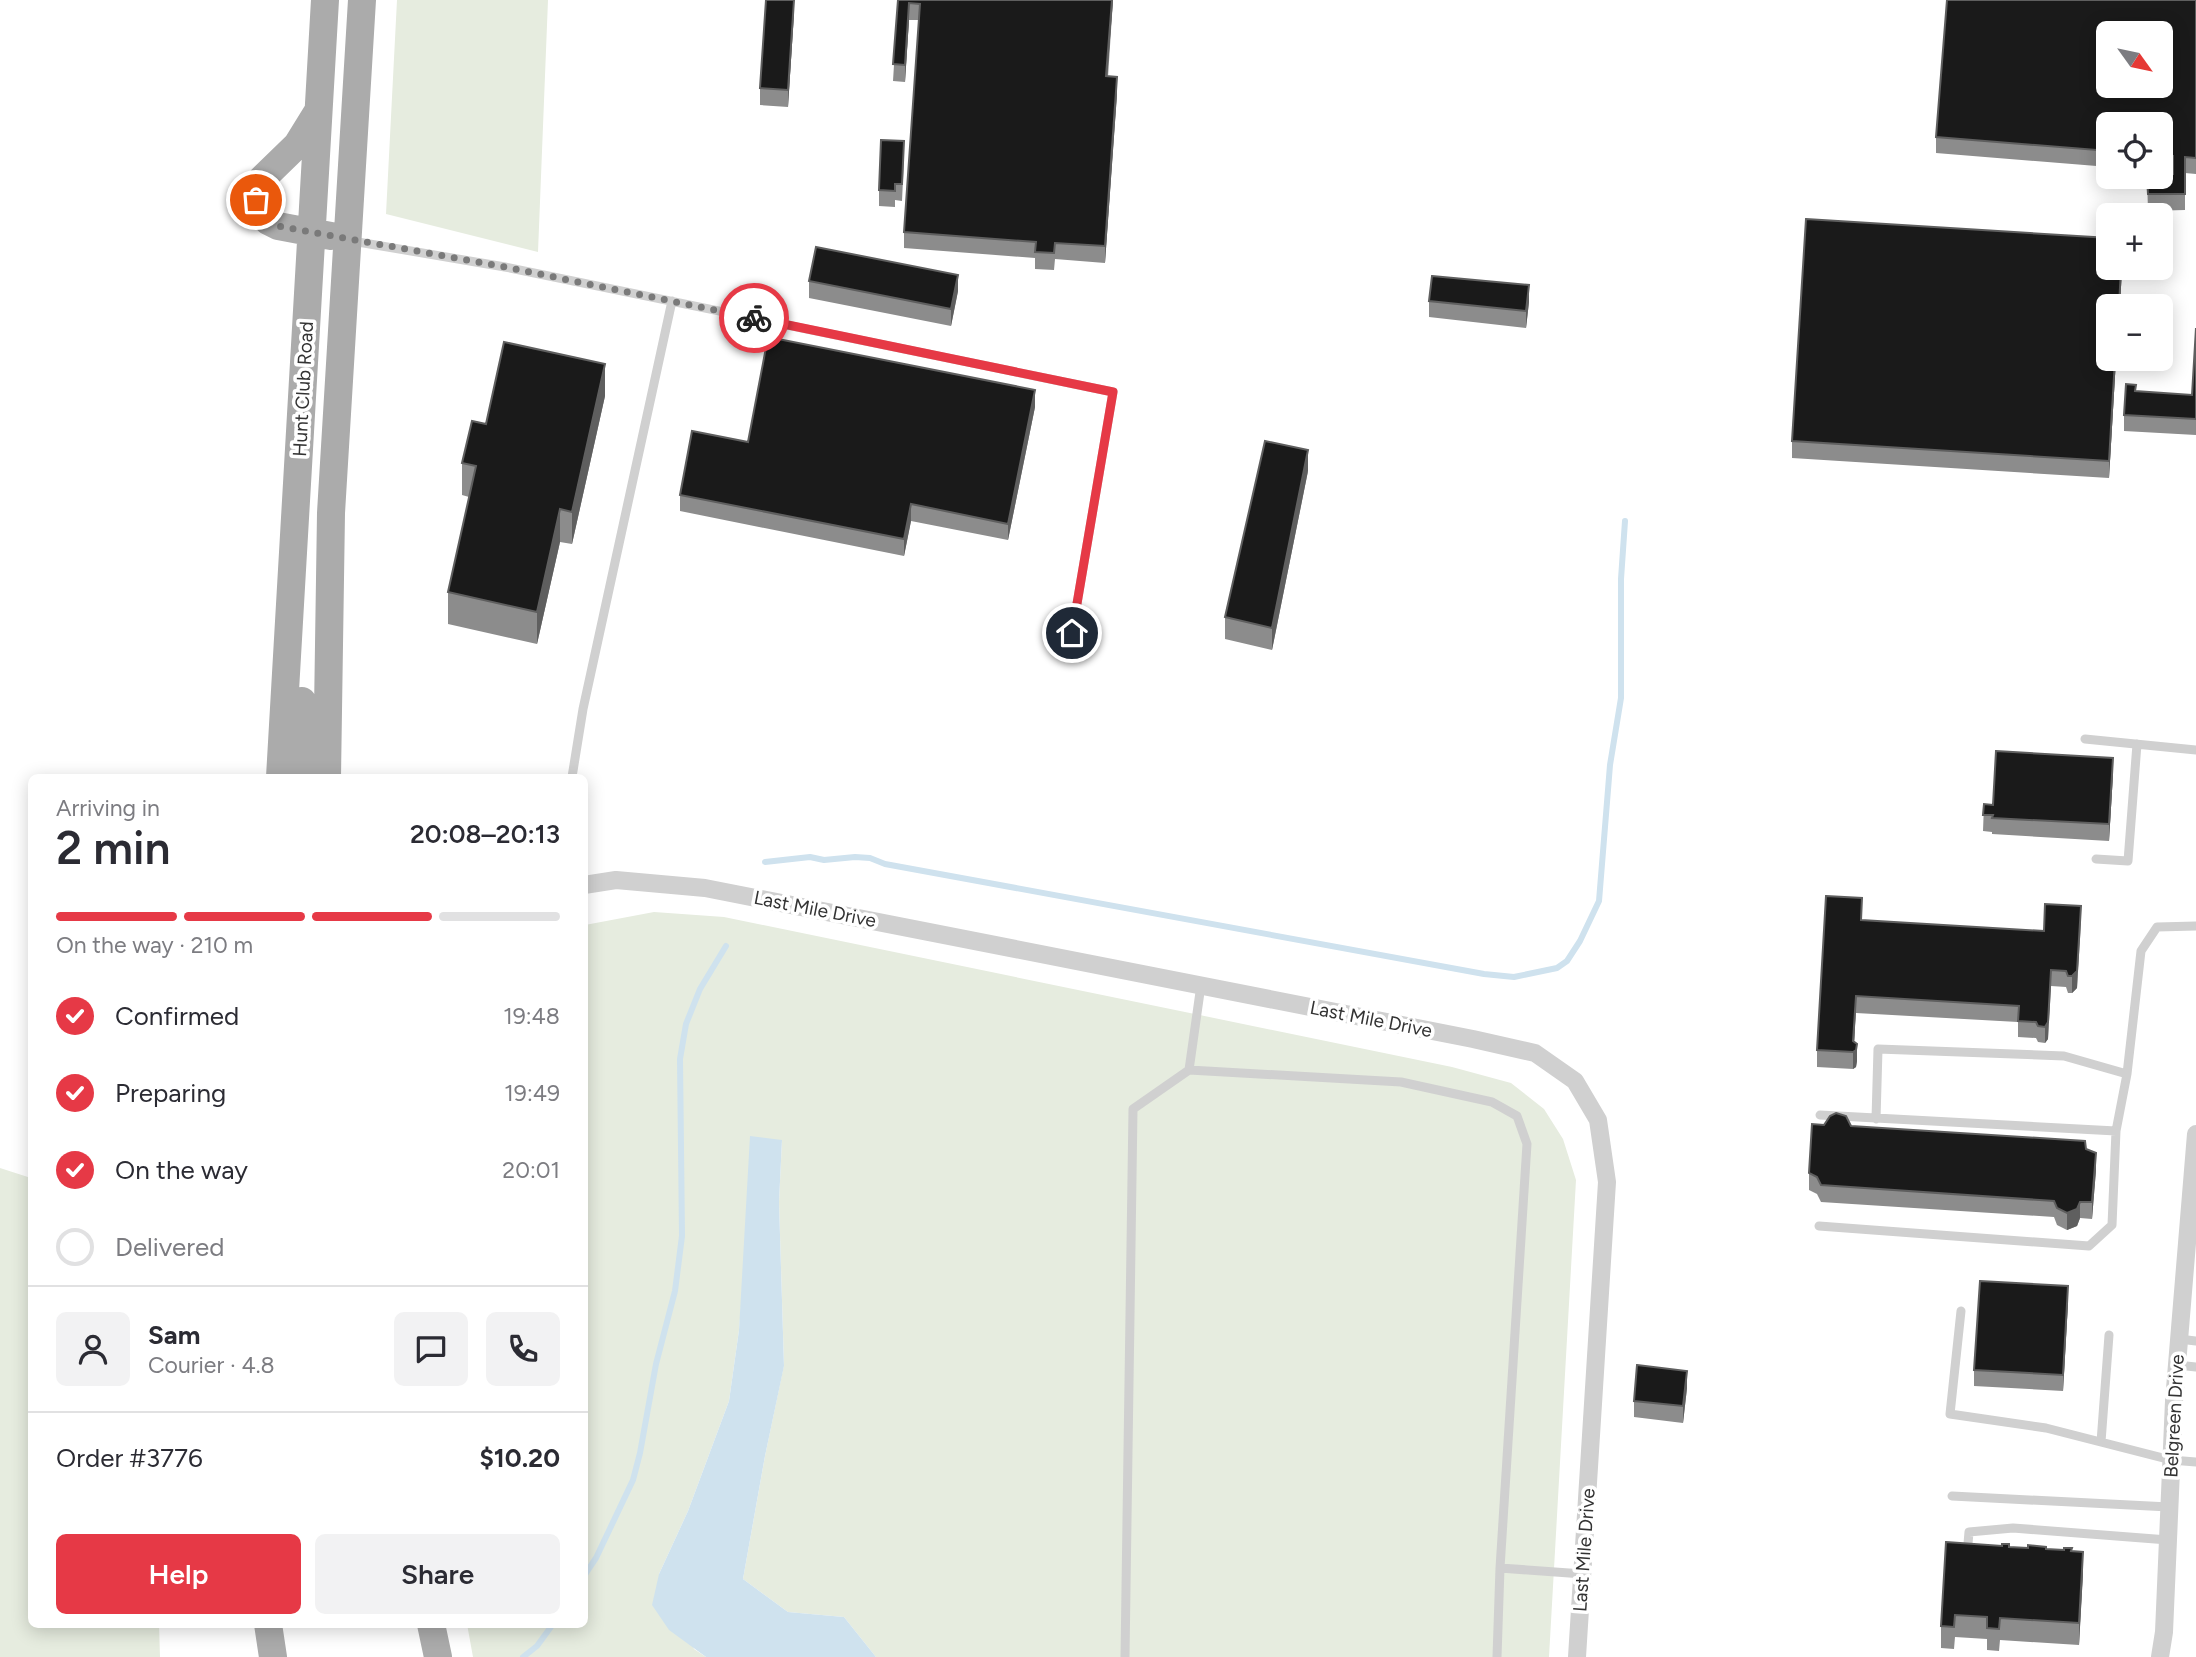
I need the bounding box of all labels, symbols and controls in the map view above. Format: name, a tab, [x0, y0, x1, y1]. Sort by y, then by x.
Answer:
north arrow	[2096, 21, 2174, 98]
map controls	[2096, 21, 2173, 371]
button: locate	[2096, 112, 2173, 189]
pin	[226, 170, 286, 230]
icon: bag	[237, 181, 275, 219]
button: +	[2096, 203, 2173, 280]
courier	[719, 283, 789, 353]
button: −	[2096, 294, 2173, 371]
icon: bike	[735, 299, 773, 337]
street label: Hunt Club Road	[288, 321, 318, 457]
pin	[1042, 603, 1102, 663]
icon: home	[1053, 614, 1091, 652]
text: Arriving in	[56, 794, 160, 822]
text: 20:08–20:13	[410, 818, 560, 850]
text: 2 min	[56, 820, 171, 876]
street label: Last Mile Drive	[752, 886, 878, 932]
text: On the way · 210 m	[56, 931, 253, 959]
street label: Last Mile Drive	[1308, 996, 1434, 1042]
icon: check	[56, 997, 94, 1035]
text: Confirmed	[115, 1000, 239, 1032]
text: 19:48	[503, 1002, 560, 1030]
icon: check	[56, 1074, 94, 1112]
text: Preparing	[115, 1077, 226, 1109]
text: 19:49	[504, 1079, 560, 1107]
icon: check	[56, 1151, 94, 1189]
text: On the way	[115, 1154, 248, 1186]
text: 20:01	[502, 1156, 560, 1184]
text: Delivered	[115, 1231, 224, 1263]
button: person	[56, 1312, 130, 1386]
button: chat	[394, 1312, 468, 1386]
button: phone	[486, 1312, 560, 1386]
text: Sam	[148, 1319, 200, 1351]
text: Courier · 4.8	[148, 1351, 275, 1379]
street label: Belgreen Drive	[2159, 1354, 2189, 1478]
text: Order #3776	[56, 1442, 203, 1474]
text: $10.20	[479, 1442, 560, 1474]
street label: Last Mile Drive	[1568, 1487, 1600, 1613]
button: Help	[56, 1534, 301, 1614]
button: Share	[315, 1534, 560, 1614]

